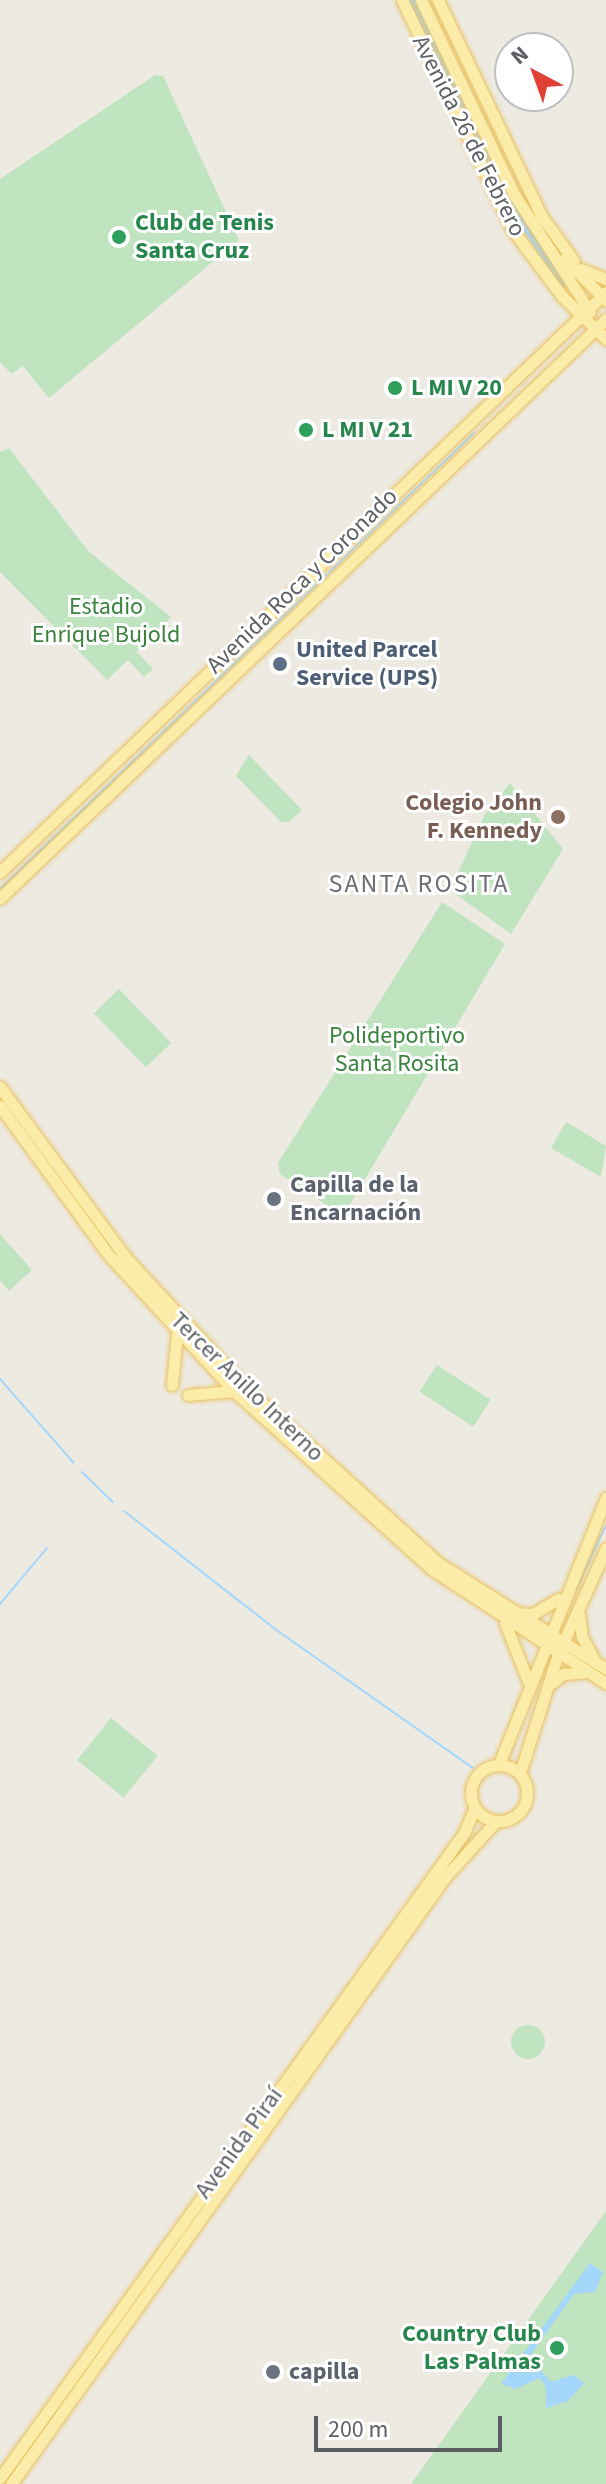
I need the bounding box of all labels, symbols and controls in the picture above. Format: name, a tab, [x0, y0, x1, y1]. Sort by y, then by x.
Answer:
street label: Avenida 26 de Febrero	[406, 31, 532, 241]
north arrow	[494, 32, 574, 112]
text: N	[504, 39, 536, 72]
place label: Club de Tenis Santa Cruz	[135, 209, 274, 265]
marker: Club de Tenis Santa Cruz	[110, 228, 128, 246]
place label: L MI V 20	[411, 374, 502, 402]
marker: L MI V 20	[386, 379, 404, 397]
place label: L MI V 21	[322, 416, 413, 444]
marker: L MI V 21	[297, 421, 315, 439]
street label: Avenida Roca y Coronado	[200, 482, 404, 680]
park label: Estadio Enrique Bujold	[32, 593, 180, 649]
place label: United Parcel Service (UPS)	[296, 636, 438, 692]
marker: United Parcel Service (UPS)	[271, 655, 289, 673]
place label: Colegio John F. Kennedy	[405, 789, 542, 845]
marker: Colegio John F. Kennedy	[549, 808, 567, 826]
district label: SANTA ROSITA	[329, 868, 509, 900]
park label: Polideportivo Santa Rosita	[329, 1022, 465, 1078]
place label: Capilla de la Encarnación	[290, 1171, 421, 1227]
marker: Capilla de la Encarnación	[265, 1190, 283, 1208]
street label: Tercer Anillo Interno	[164, 1306, 330, 1468]
street label: Avenida Piraí	[189, 2082, 289, 2204]
place label: Country Club Las Palmas	[402, 2320, 541, 2376]
marker: Country Club Las Palmas	[548, 2339, 566, 2357]
place label: capilla	[289, 2358, 359, 2386]
marker: capilla	[264, 2363, 282, 2381]
scale bar	[318, 2400, 506, 2450]
text: 200 m	[328, 2412, 388, 2447]

